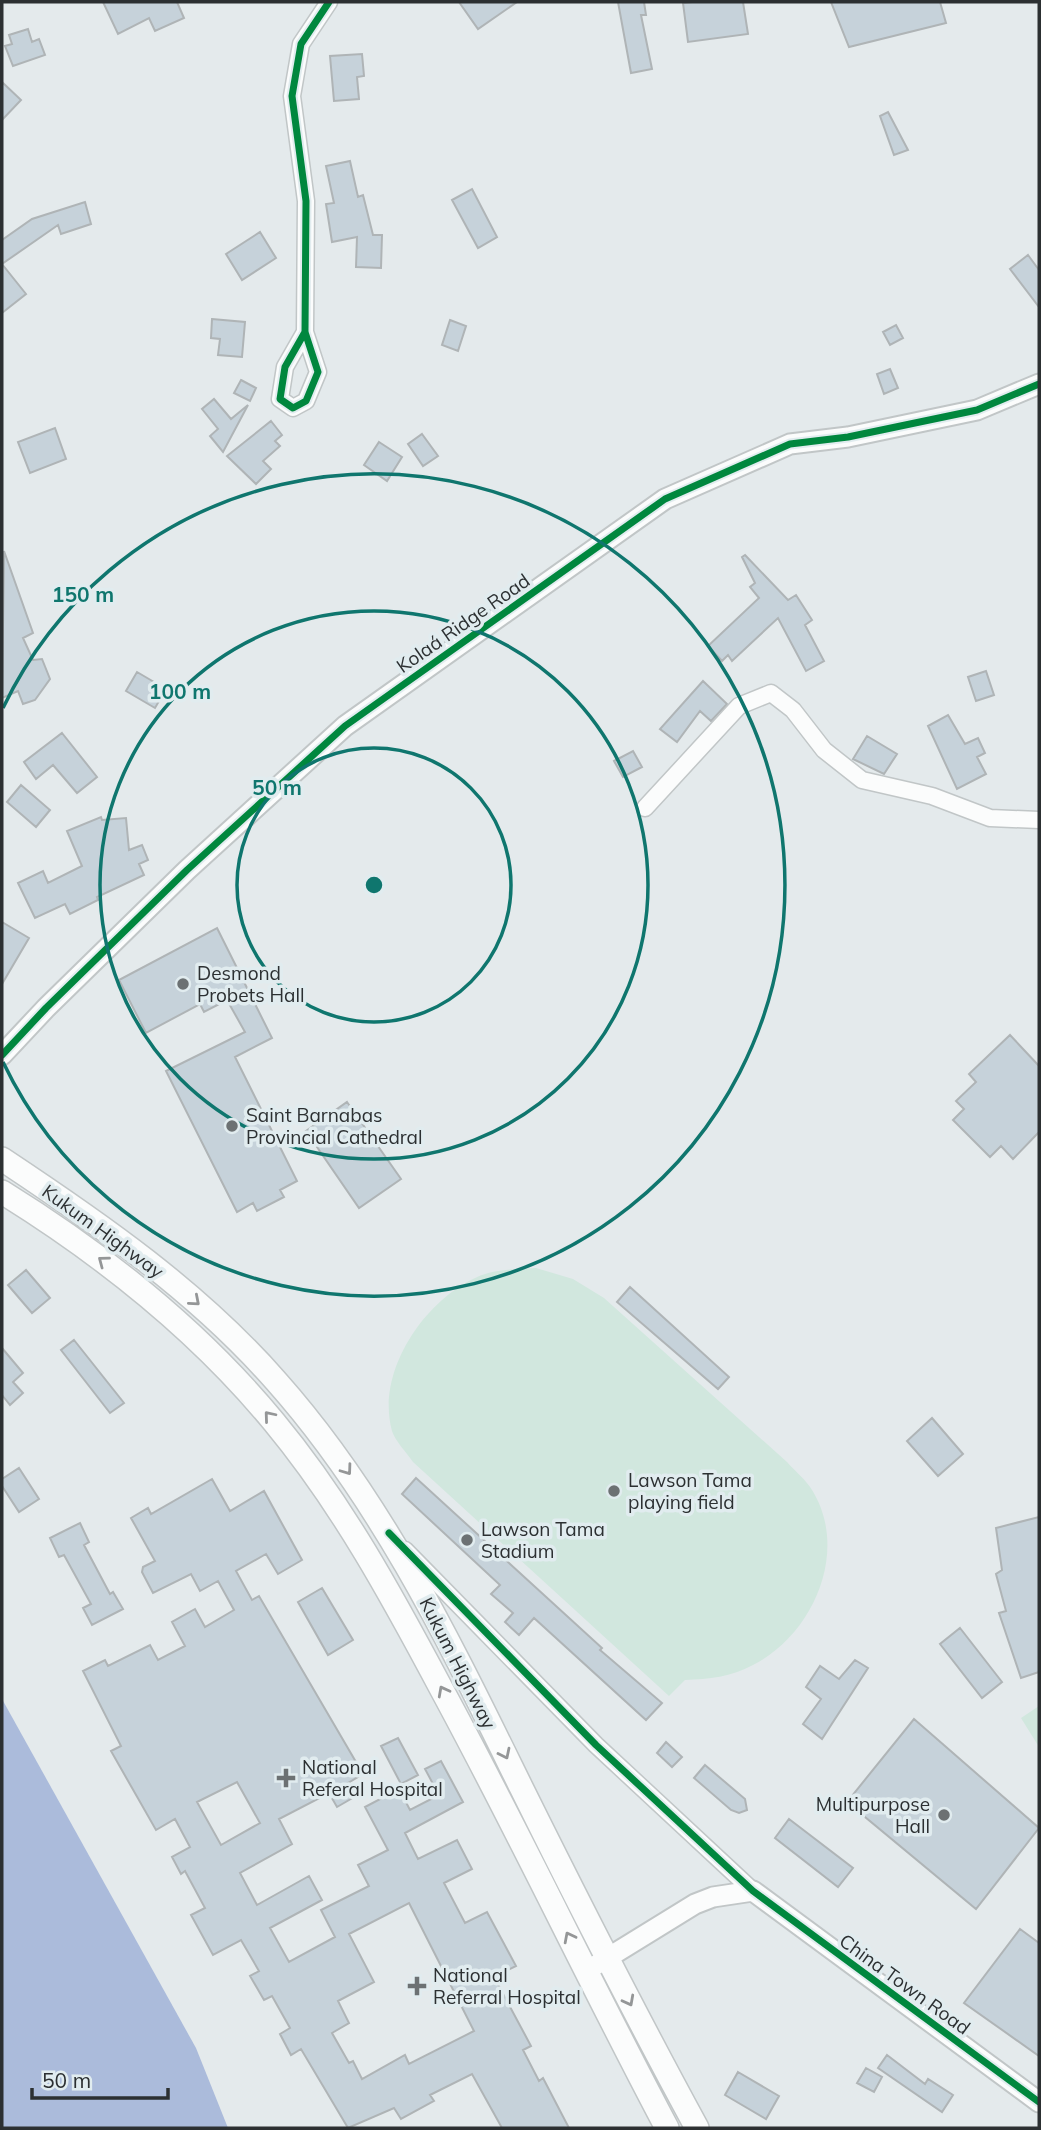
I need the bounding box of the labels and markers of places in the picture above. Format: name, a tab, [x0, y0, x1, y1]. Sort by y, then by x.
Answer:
centre of rings	[362, 873, 386, 897]
place label: Desmond Probets Hall	[197, 961, 305, 1007]
marker: Desmond Probets Hall	[175, 976, 191, 992]
place label: Saint Barnabas Provincial Cathedral	[246, 1103, 423, 1149]
marker: Saint Barnabas Provincial Cathedral	[224, 1118, 240, 1134]
place label: Lawson Tama playing field	[628, 1468, 752, 1514]
marker: Lawson Tama playing field	[606, 1483, 622, 1499]
place label: Lawson Tama Stadium	[481, 1517, 605, 1563]
marker: Lawson Tama Stadium	[459, 1532, 475, 1548]
place label: National Referal Hospital	[302, 1755, 443, 1801]
marker: National Referal Hospital	[276, 1768, 296, 1788]
place label: Multipurpose Hall	[816, 1792, 930, 1838]
marker: Multipurpose Hall	[936, 1807, 952, 1823]
place label: National Referral Hospital	[433, 1963, 581, 2009]
marker: National Referral Hospital	[407, 1976, 427, 1996]

